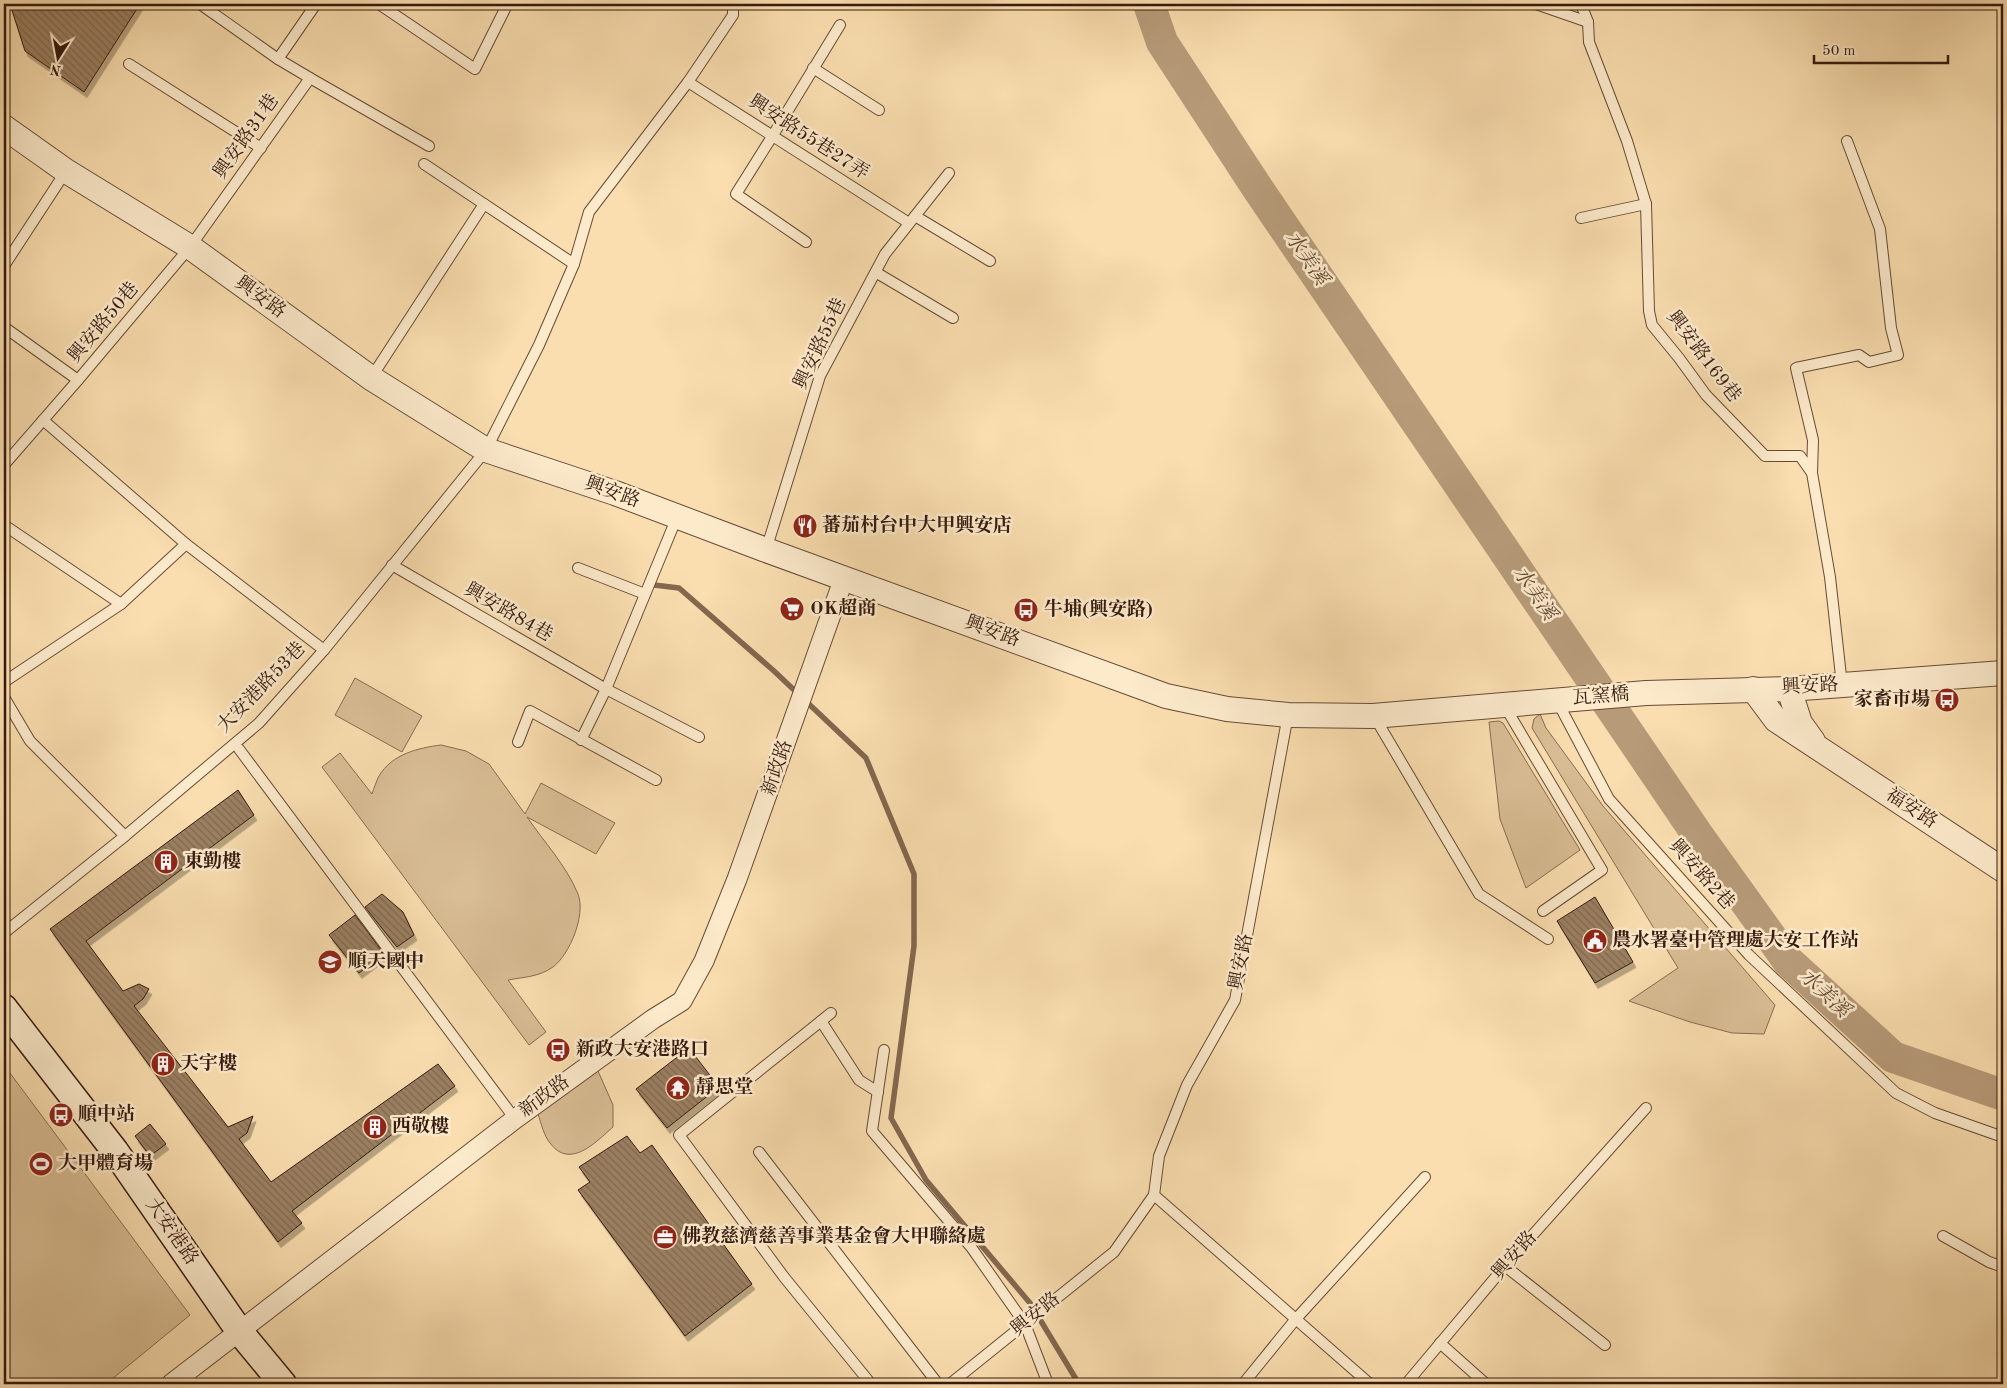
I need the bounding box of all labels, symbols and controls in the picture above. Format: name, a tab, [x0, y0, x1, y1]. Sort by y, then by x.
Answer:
north arrow	[32, 32, 82, 82]
scale bar	[1814, 32, 1948, 64]
text: 50 m	[1822, 44, 1856, 59]
text: N	[49, 62, 62, 78]
street label: 興安路31巷	[209, 90, 283, 183]
street label: 興安路55巷27弄	[744, 90, 873, 184]
water label: 水美溪	[1281, 227, 1334, 291]
street label: 興安路	[231, 271, 290, 322]
street label: 興安路50巷	[63, 277, 143, 367]
street label: 興安路55巷	[789, 294, 850, 392]
street label: 興安路169巷	[1663, 306, 1746, 406]
street label: 興安路	[582, 472, 643, 512]
restaurant icon: 蕃茄村台中大甲興安店	[792, 513, 818, 539]
place label: 蕃茄村台中大甲興安店	[822, 514, 1012, 536]
water label: 水美溪	[1509, 562, 1562, 626]
street label: 興安路84巷	[461, 578, 557, 646]
supermarket icon: OK超商	[779, 596, 805, 622]
place label: OK超商	[810, 597, 876, 619]
bus stop icon: 牛埔(興安路)	[1013, 597, 1039, 623]
place label: 牛埔(興安路)	[1044, 598, 1153, 620]
street label: 興安路	[962, 611, 1023, 651]
street label: 大安港路53巷	[212, 637, 309, 737]
street label: 興安路	[1781, 673, 1839, 698]
street label: 瓦窯橋	[1572, 683, 1630, 708]
bus stop icon: 家畜市場	[1934, 687, 1960, 713]
place label: 家畜市場	[1854, 688, 1930, 710]
street label: 新政路	[758, 737, 796, 798]
street label: 福安路	[1882, 783, 1942, 832]
street label: 興安路2巷	[1665, 834, 1739, 914]
building icon: 東勤樓	[153, 849, 179, 875]
place label: 東勤樓	[184, 850, 241, 872]
public building icon: 農水署臺中管理處大安工作站	[1582, 928, 1608, 954]
place label: 農水署臺中管理處大安工作站	[1612, 929, 1859, 951]
street label: 興安路	[1224, 932, 1257, 992]
school or university icon: 順天國中	[317, 949, 343, 975]
place label: 順天國中	[348, 950, 424, 972]
water label: 水美溪	[1795, 965, 1856, 1023]
bus stop icon: 新政大安港路口	[545, 1037, 571, 1063]
place label: 新政大安港路口	[576, 1038, 709, 1060]
building icon: 天宇樓	[150, 1051, 176, 1077]
place label: 天宇樓	[180, 1052, 237, 1074]
street label: 新政路	[515, 1071, 574, 1121]
temple icon: 靜思堂	[665, 1075, 691, 1101]
place label: 靜思堂	[696, 1076, 753, 1098]
bus stop icon: 順中站	[48, 1102, 74, 1128]
place label: 順中站	[78, 1103, 135, 1125]
building icon: 西敬樓	[362, 1114, 388, 1140]
place label: 西敬樓	[392, 1115, 449, 1137]
sports icon: 大甲體育場	[28, 1151, 54, 1177]
place label: 大甲體育場	[58, 1152, 153, 1174]
street label: 大安港路	[141, 1194, 203, 1269]
office icon: 佛教慈濟慈善事業基金會大甲聯絡處	[652, 1224, 678, 1250]
place label: 佛教慈濟慈善事業基金會大甲聯絡處	[682, 1225, 986, 1247]
street label: 興安路	[1487, 1226, 1541, 1284]
street label: 興安路	[1006, 1287, 1064, 1340]

